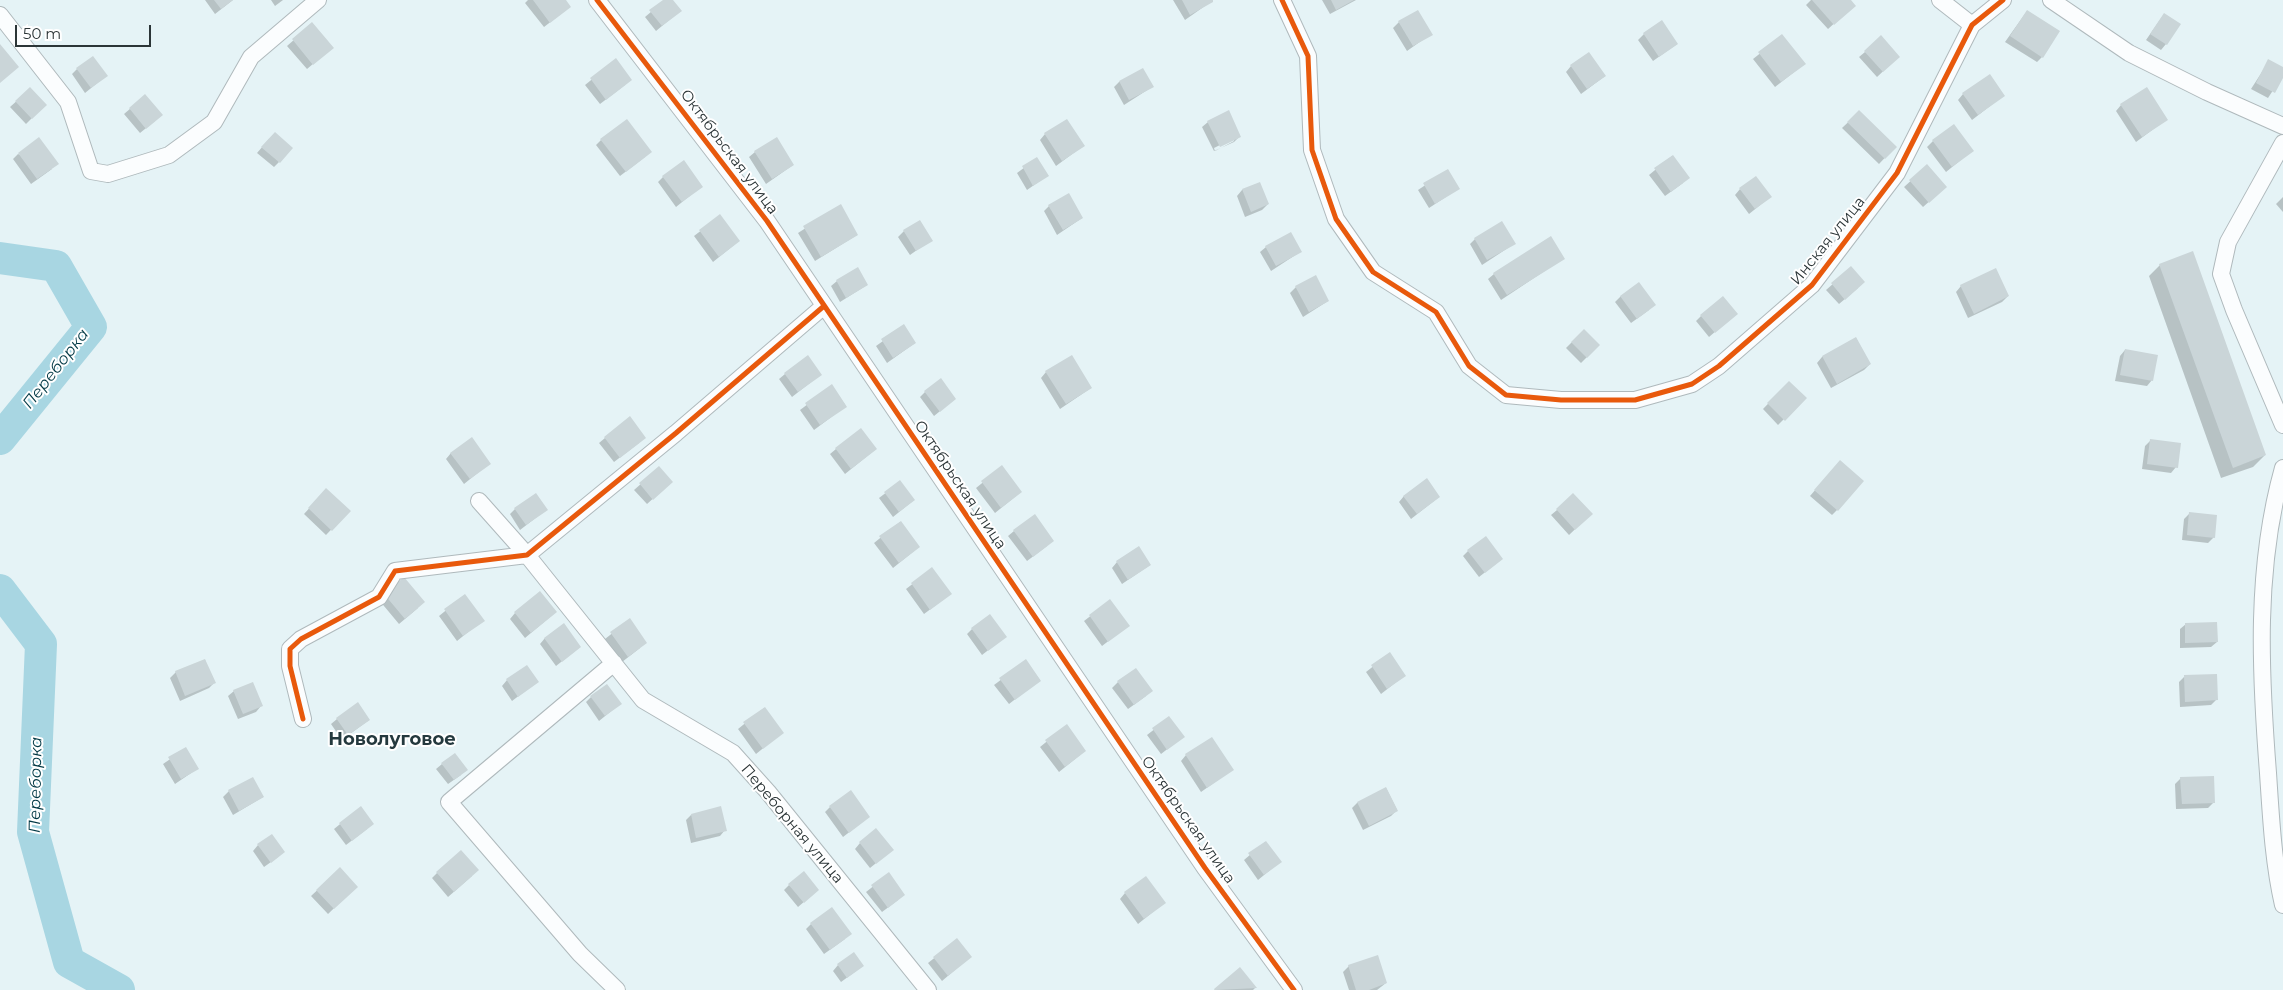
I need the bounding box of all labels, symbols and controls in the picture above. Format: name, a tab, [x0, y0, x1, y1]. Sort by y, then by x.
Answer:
scale bar	[18, 15, 154, 47]
text: 50 m	[23, 24, 61, 43]
street label: Октябрьская улица	[676, 86, 782, 218]
street label: Инская улица	[1787, 193, 1869, 289]
water label: Переборка	[19, 325, 93, 413]
street label: Октябрьская улица	[910, 417, 1010, 553]
district label: Новолуговое	[328, 729, 456, 751]
water label: Переборка	[26, 737, 46, 833]
street label: Октябрьская улица	[1137, 753, 1239, 887]
street label: Переборная улица	[737, 761, 847, 887]

